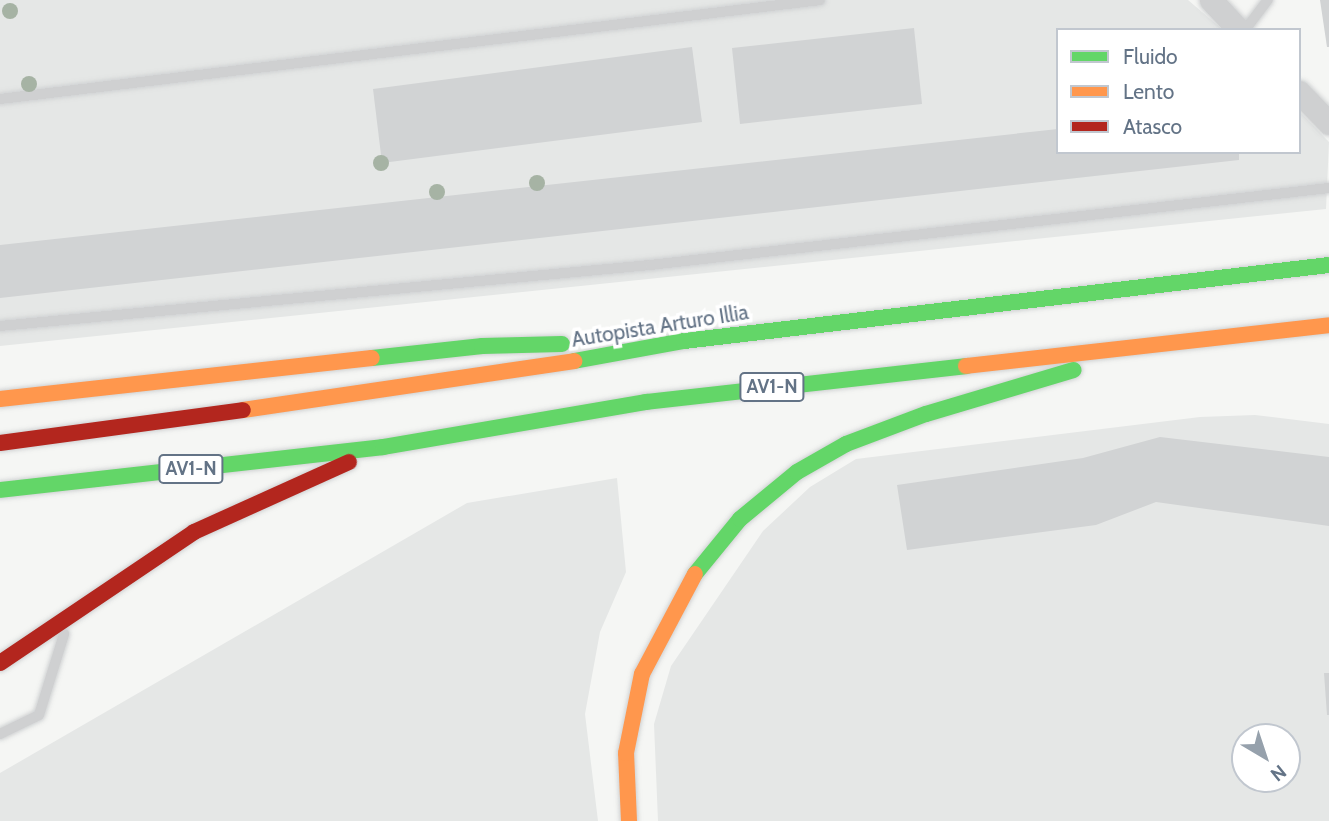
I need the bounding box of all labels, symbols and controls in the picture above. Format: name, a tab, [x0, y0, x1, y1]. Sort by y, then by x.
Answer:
legend	[1056, 28, 1301, 154]
text: Fluido	[1123, 44, 1178, 69]
text: Lento	[1123, 79, 1174, 104]
text: Atasco	[1123, 114, 1182, 139]
street label: Autopista Arturo Illia	[570, 300, 750, 352]
road number: AV1-N	[739, 372, 805, 402]
road number: AV1-N	[158, 454, 224, 484]
north arrow	[1231, 723, 1301, 793]
text: N	[1266, 760, 1291, 786]

